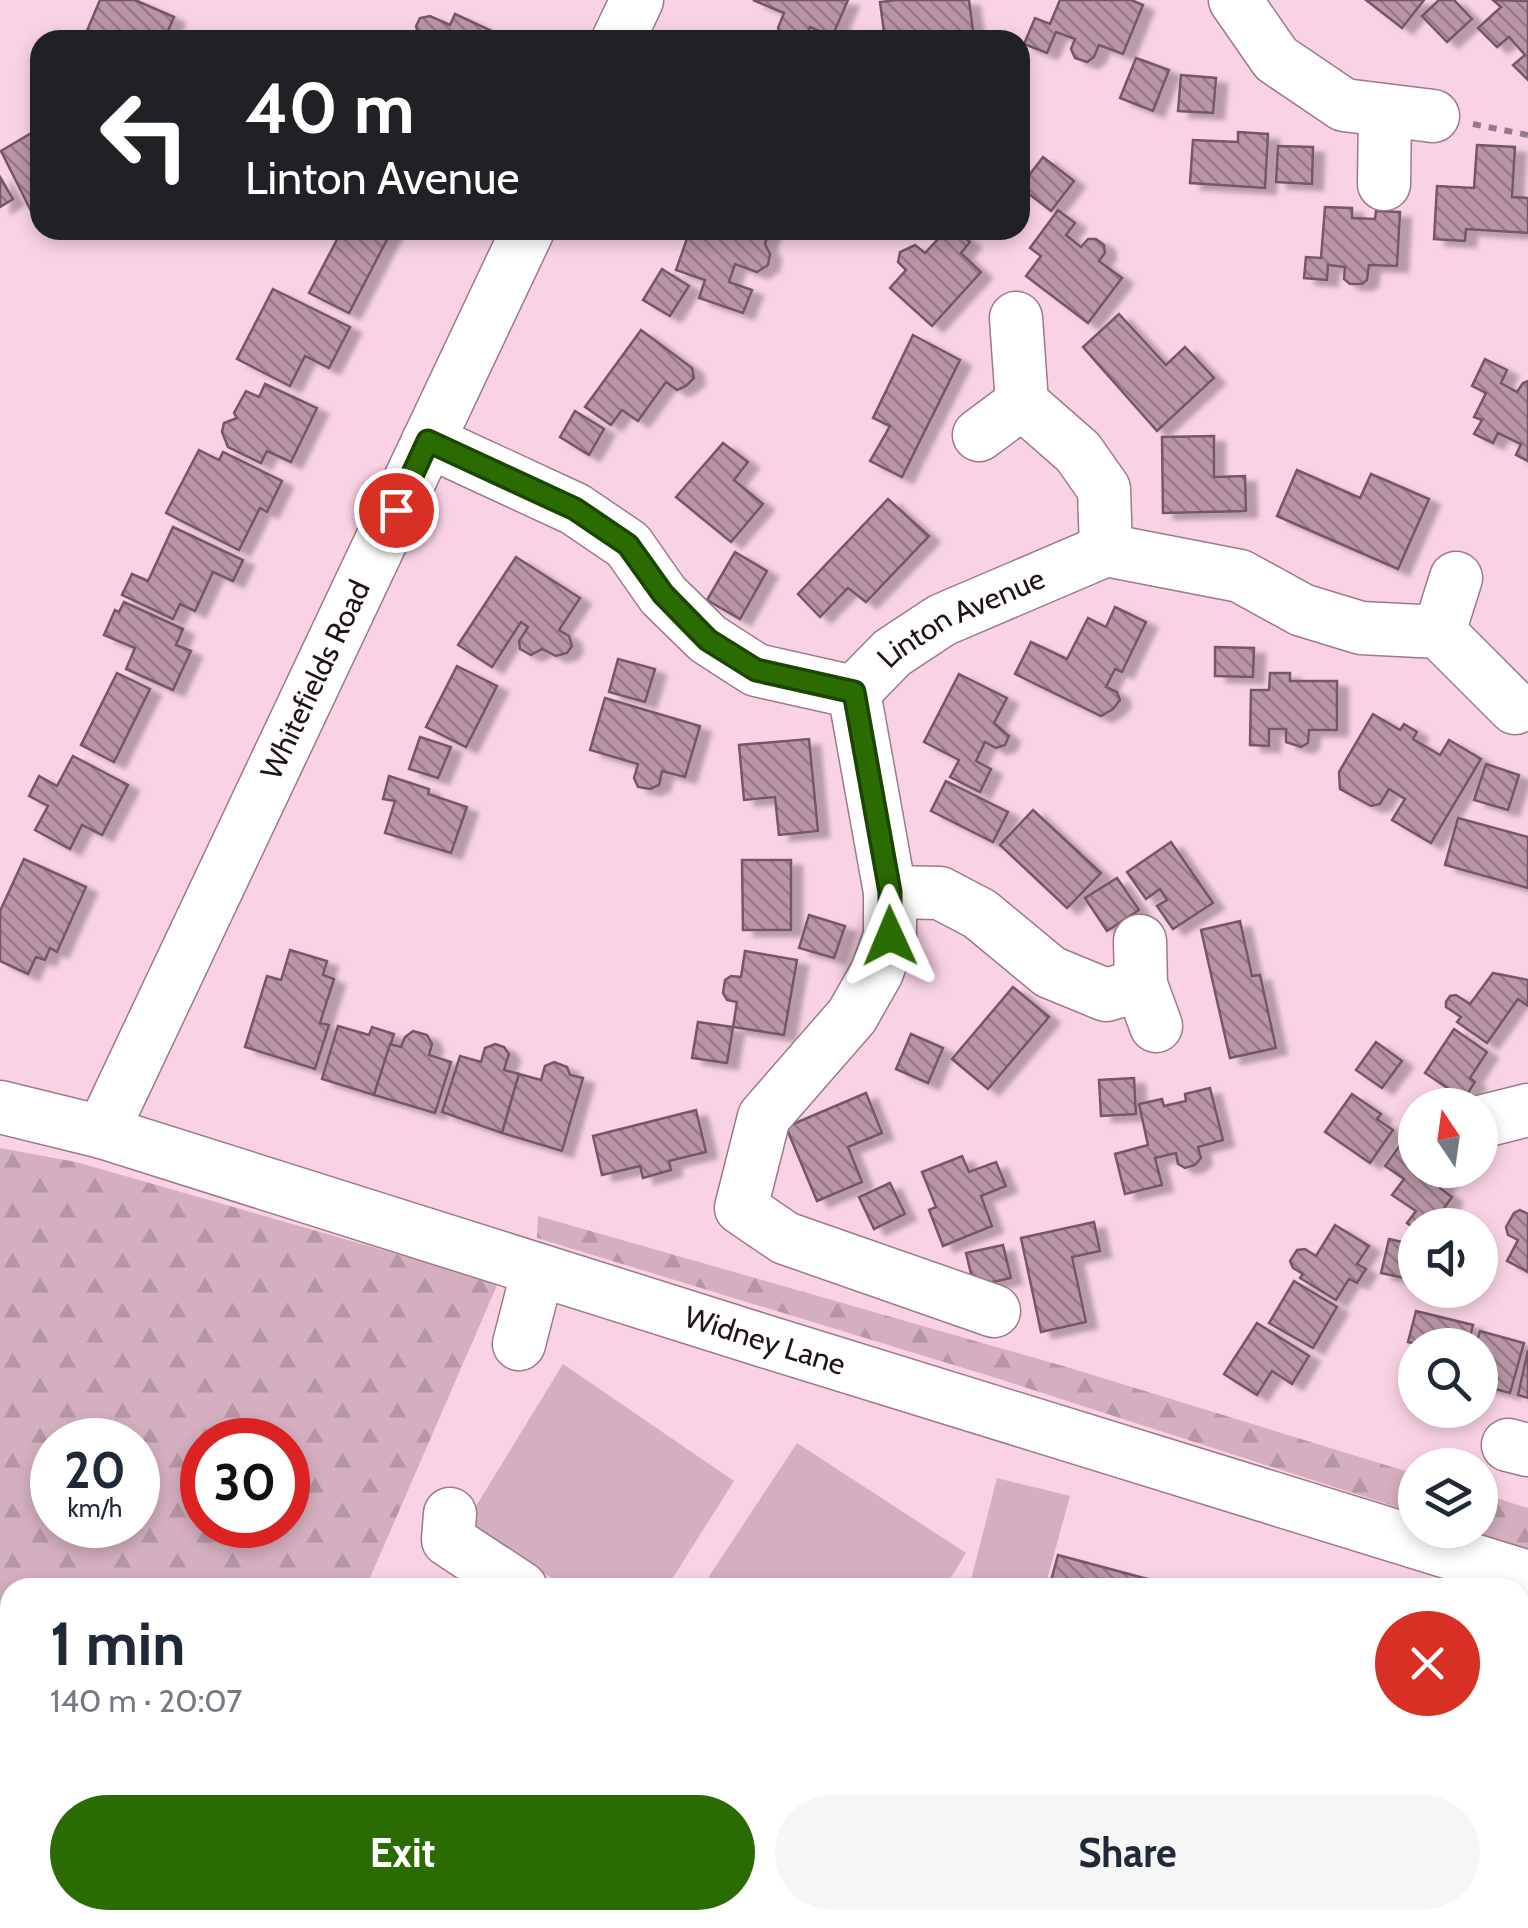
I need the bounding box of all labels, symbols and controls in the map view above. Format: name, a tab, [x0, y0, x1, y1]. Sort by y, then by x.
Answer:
text: 40 m	[245, 65, 414, 151]
icon: left	[80, 70, 210, 200]
text: Linton Avenue	[245, 151, 520, 205]
pin	[354, 468, 439, 553]
icon: arrive	[369, 483, 424, 538]
street label: Linton Avenue	[869, 559, 1050, 675]
street label: Whitefields Road	[252, 574, 378, 785]
position arrow	[838, 884, 942, 988]
north arrow	[1398, 1088, 1498, 1188]
map controls	[1398, 1088, 1498, 1548]
button: sound	[1398, 1208, 1498, 1308]
street label: Widney Lane	[680, 1298, 850, 1383]
button: search	[1398, 1328, 1498, 1428]
speed limit sign: 30	[180, 1418, 310, 1548]
text: 20	[64, 1440, 126, 1501]
button: layers	[1398, 1448, 1498, 1548]
text: km/h	[68, 1493, 122, 1523]
text: 1 min	[50, 1607, 185, 1680]
button: close	[1375, 1611, 1480, 1716]
text: 140 m · 20:07	[50, 1681, 242, 1720]
button: Exit	[50, 1795, 755, 1910]
button: Share	[775, 1795, 1480, 1910]

